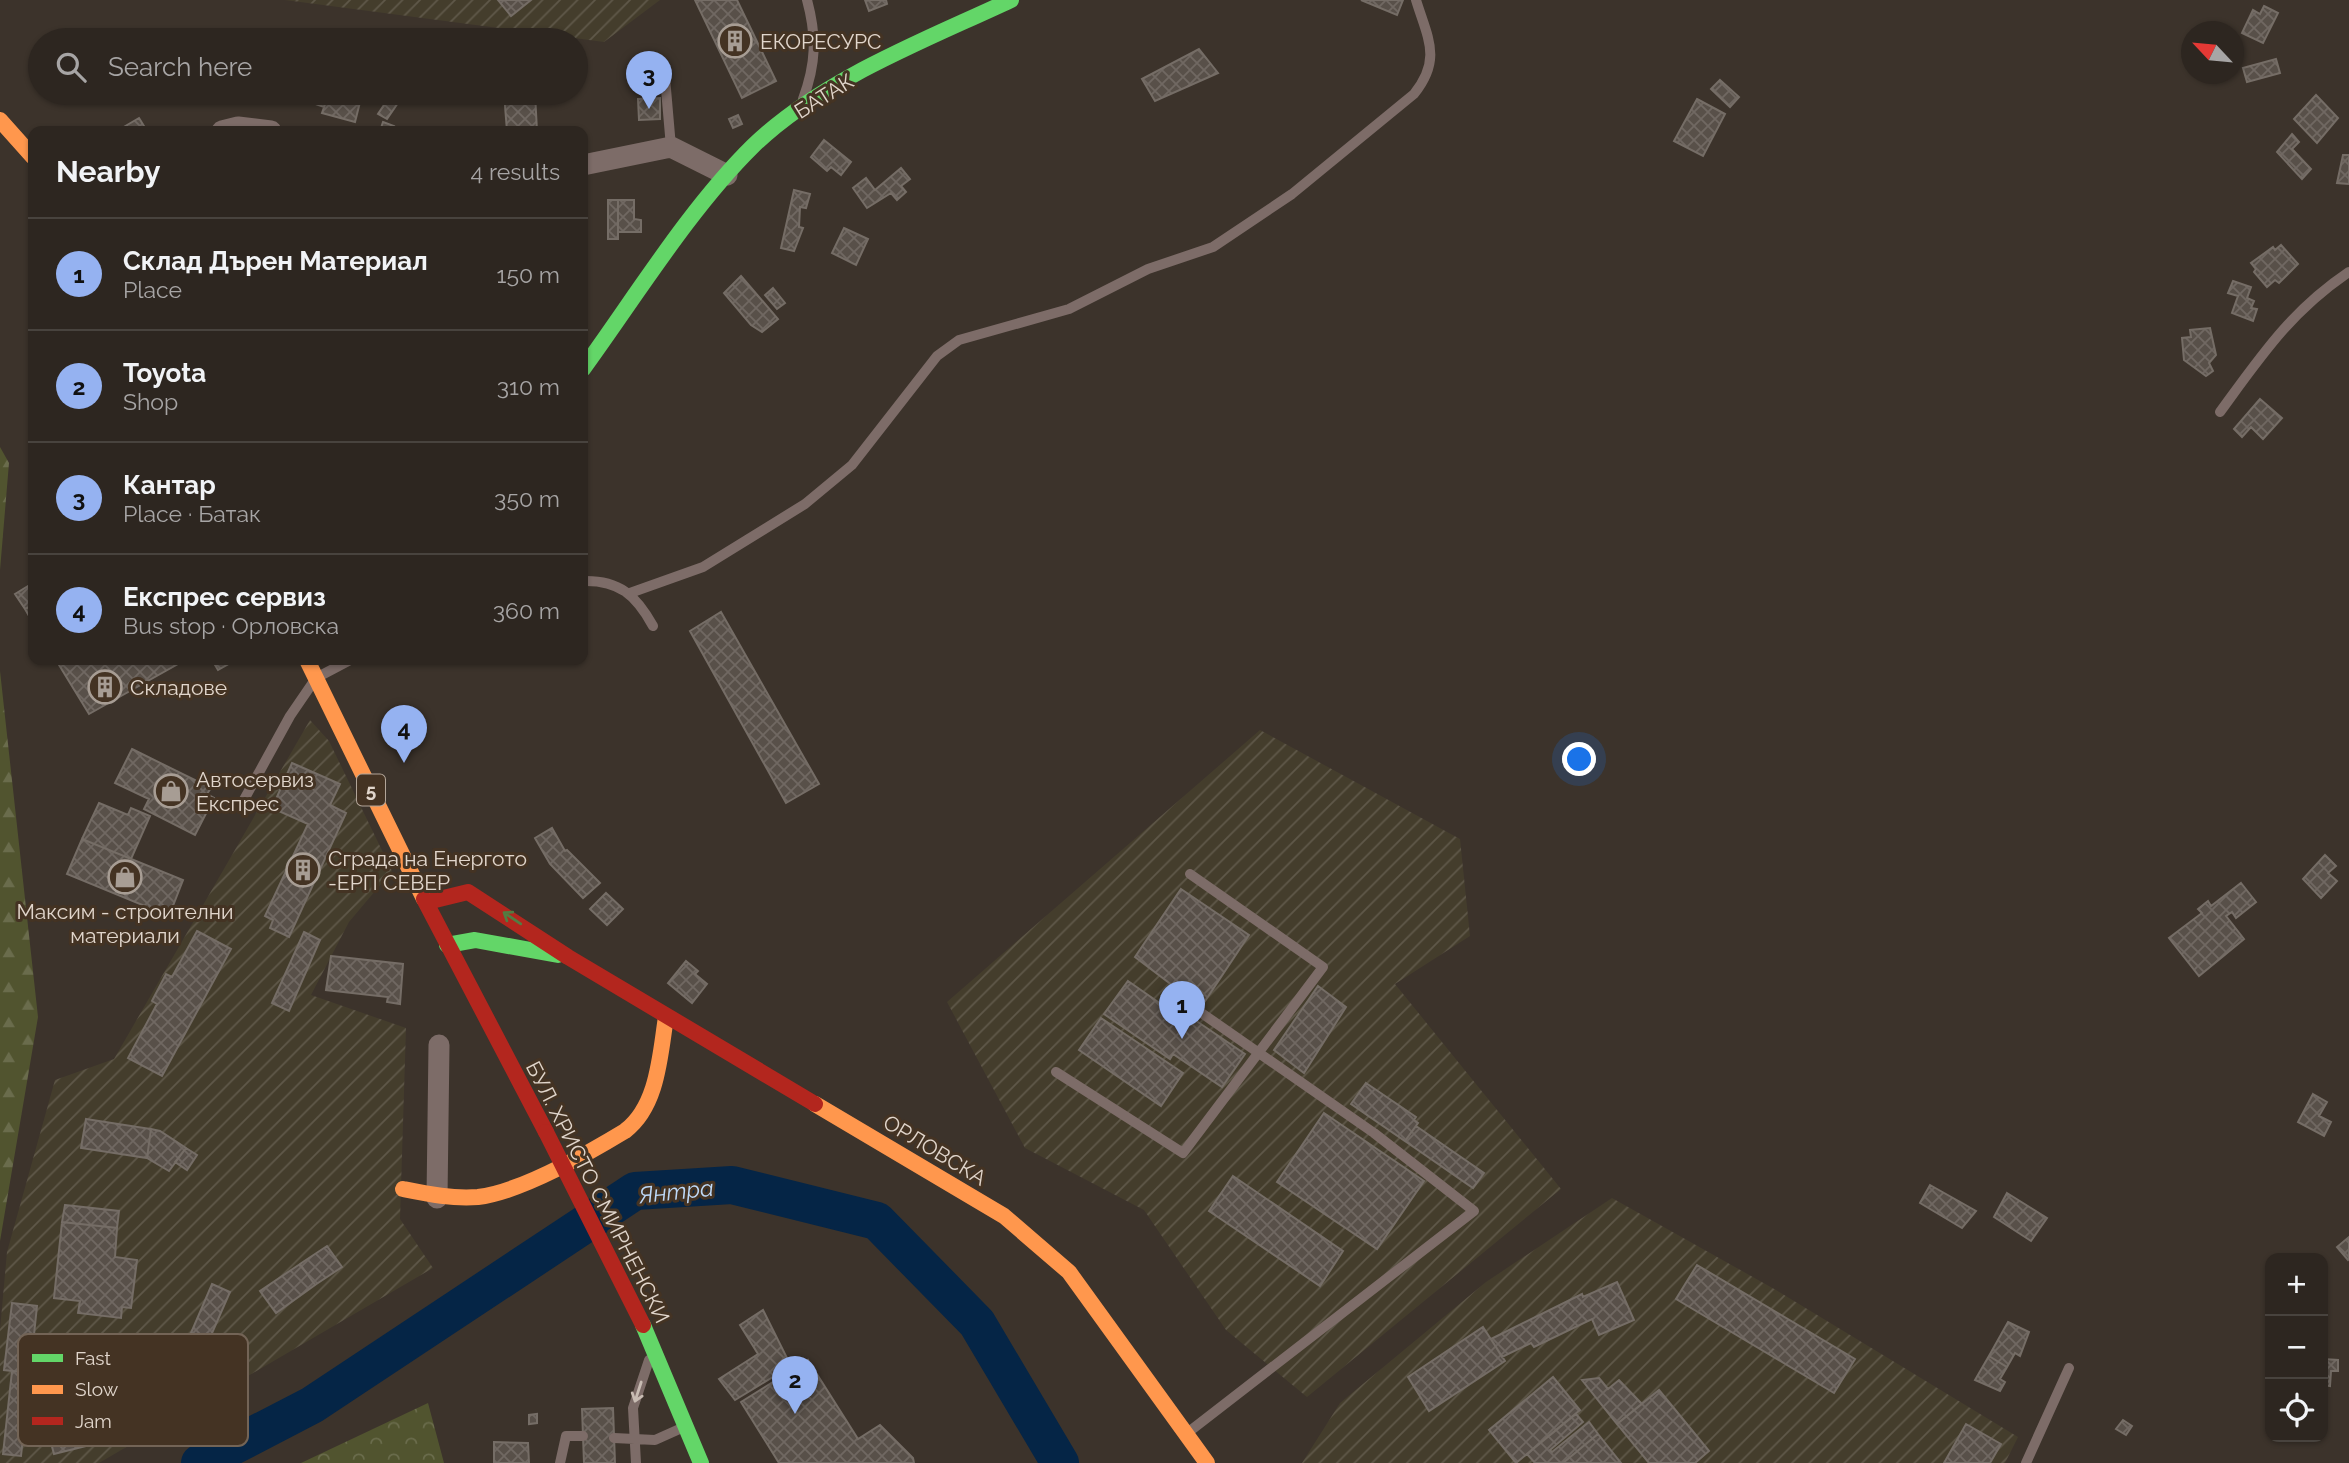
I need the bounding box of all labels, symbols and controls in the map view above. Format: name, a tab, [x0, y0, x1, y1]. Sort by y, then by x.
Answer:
north arrow	[2181, 21, 2244, 84]
building icon: ЕКОРЕСУРС	[716, 22, 754, 60]
search box	[28, 28, 588, 105]
place label: ЕКОРЕСУРС	[760, 29, 881, 54]
icon: search	[52, 48, 90, 86]
pin: 3	[626, 51, 672, 109]
text: Search here	[108, 52, 252, 82]
street label: БАТАК	[790, 68, 858, 124]
text: Nearby	[56, 154, 160, 189]
text: 4 results	[471, 158, 560, 185]
text: Склад Дърен Материал	[123, 246, 428, 276]
text: 1	[73, 261, 85, 288]
text: 150 m	[497, 261, 560, 288]
text: Place	[123, 276, 182, 303]
text: Toyota	[123, 358, 206, 388]
text: 2	[73, 373, 85, 400]
text: 310 m	[497, 373, 560, 400]
text: Shop	[123, 388, 178, 415]
text: Кантар	[123, 470, 216, 500]
text: 3	[73, 485, 85, 512]
text: 350 m	[494, 485, 560, 512]
text: Place · Батак	[123, 500, 261, 527]
text: Експрес сервиз	[123, 582, 326, 612]
text: 4	[72, 597, 86, 624]
text: 360 m	[493, 597, 560, 624]
text: Bus stop · Орловска	[123, 612, 339, 639]
building icon: Складове	[86, 668, 124, 706]
place label: Складове	[130, 675, 227, 700]
pin: 4	[381, 705, 427, 763]
your location	[1562, 742, 1596, 776]
place label: Автосервиз Експрес	[196, 767, 314, 816]
shop icon: Автосервиз Експрес	[152, 772, 190, 810]
road number: 5	[357, 775, 385, 806]
place label: Сграда на Енергото -ЕРП СЕВЕР	[328, 846, 527, 895]
building icon: Сграда на Енергото -ЕРП СЕВЕР	[284, 851, 322, 889]
shop icon: Максим - строителни материали	[106, 858, 144, 896]
place label: Максим - строителни материали	[17, 899, 233, 948]
one-way arrow	[502, 911, 522, 925]
pin: 1	[1159, 981, 1205, 1039]
street label: БУЛ. ХРИСТО СМИРНЕНСКИ	[521, 1057, 675, 1327]
street label: ОРЛОВСКА	[879, 1109, 991, 1191]
water label: Янтра	[637, 1174, 715, 1208]
map controls	[2265, 1253, 2328, 1442]
button: +	[2265, 1253, 2328, 1316]
button: −	[2265, 1316, 2328, 1379]
legend	[18, 1334, 248, 1446]
text: Fast	[75, 1347, 111, 1369]
pin: 2	[772, 1356, 818, 1414]
text: Slow	[75, 1378, 119, 1400]
button: locate	[2265, 1379, 2328, 1442]
one-way arrow	[631, 1381, 643, 1403]
text: Jam	[75, 1410, 112, 1432]

